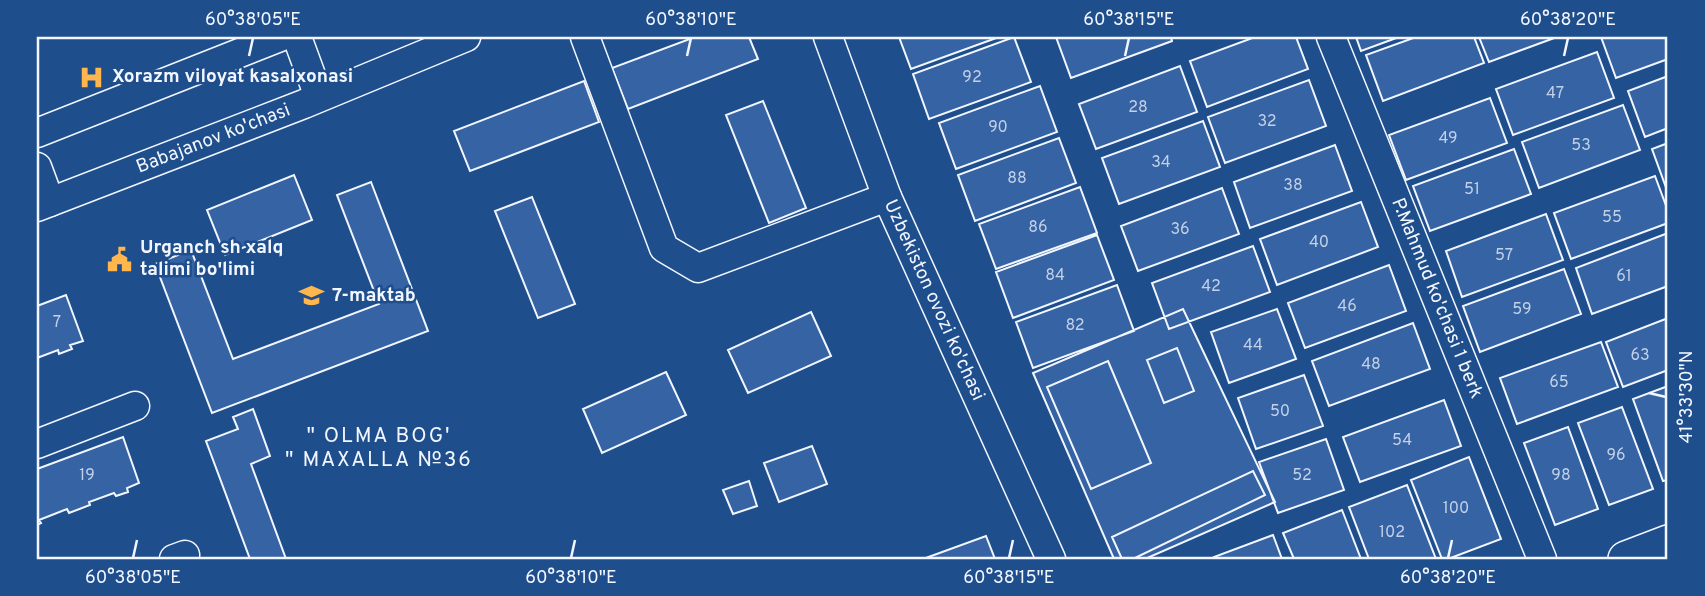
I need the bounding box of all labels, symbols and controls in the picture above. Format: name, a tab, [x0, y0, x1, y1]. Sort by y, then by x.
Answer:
text: 60°38'05"E	[205, 9, 301, 32]
text: 60°38'10"E	[645, 9, 737, 32]
text: 60°38'15"E	[1083, 9, 1175, 32]
text: 60°38'20"E	[1520, 9, 1616, 32]
hospital icon: Xorazm viloyat kasalxonasi	[78, 63, 106, 91]
place label: Xorazm viloyat kasalxonasi	[112, 65, 353, 89]
house number: 92	[962, 68, 982, 88]
house number: 47	[1546, 84, 1564, 104]
street label: Babajanov ko'chasi	[133, 98, 294, 180]
house number: 28	[1128, 98, 1148, 118]
house number: 32	[1257, 112, 1277, 132]
house number: 90	[988, 118, 1008, 138]
house number: 49	[1438, 129, 1458, 149]
house number: 53	[1571, 136, 1591, 156]
house number: 34	[1151, 153, 1171, 173]
house number: 88	[1007, 169, 1027, 189]
house number: 38	[1283, 176, 1303, 196]
house number: 51	[1464, 180, 1480, 200]
street label: P.Mahmud ko'chasi 1 berk	[1385, 195, 1488, 402]
street label: Uzbekiston ovozi ko'chasi	[878, 196, 990, 405]
house number: 55	[1602, 208, 1622, 228]
house number: 86	[1028, 218, 1048, 238]
house number: 36	[1170, 220, 1190, 240]
house number: 40	[1309, 233, 1329, 253]
place label: Urganch sh xalq talimi bo'limi	[140, 236, 283, 282]
public building icon: Urganch sh xalq talimi bo'limi	[106, 245, 134, 273]
house number: 57	[1495, 246, 1513, 266]
house number: 84	[1045, 266, 1065, 286]
house number: 61	[1616, 267, 1632, 287]
house number: 42	[1201, 277, 1221, 297]
school or university icon: 7-maktab	[298, 282, 326, 310]
place label: 7-maktab	[332, 284, 416, 308]
house number: 46	[1337, 297, 1357, 317]
house number: 59	[1512, 300, 1532, 320]
house number: 7	[53, 313, 61, 333]
house number: 82	[1065, 316, 1085, 336]
house number: 44	[1243, 336, 1263, 356]
house number: 63	[1630, 346, 1650, 366]
text: 41°33'30"N	[1676, 351, 1699, 444]
house number: 48	[1361, 355, 1381, 375]
house number: 65	[1549, 373, 1569, 393]
house number: 50	[1270, 402, 1290, 422]
district label: " OLMA BOG' " MAXALLA №36	[285, 423, 473, 474]
house number: 54	[1392, 431, 1412, 451]
house number: 96	[1606, 446, 1626, 466]
house number: 19	[79, 466, 95, 486]
house number: 52	[1292, 466, 1312, 486]
house number: 98	[1551, 466, 1571, 486]
house number: 100	[1443, 499, 1469, 519]
house number: 102	[1379, 523, 1405, 543]
text: 60°38'05"E	[85, 567, 181, 590]
text: 60°38'10"E	[525, 567, 617, 590]
text: 60°38'15"E	[963, 567, 1055, 590]
text: 60°38'20"E	[1400, 567, 1496, 590]

